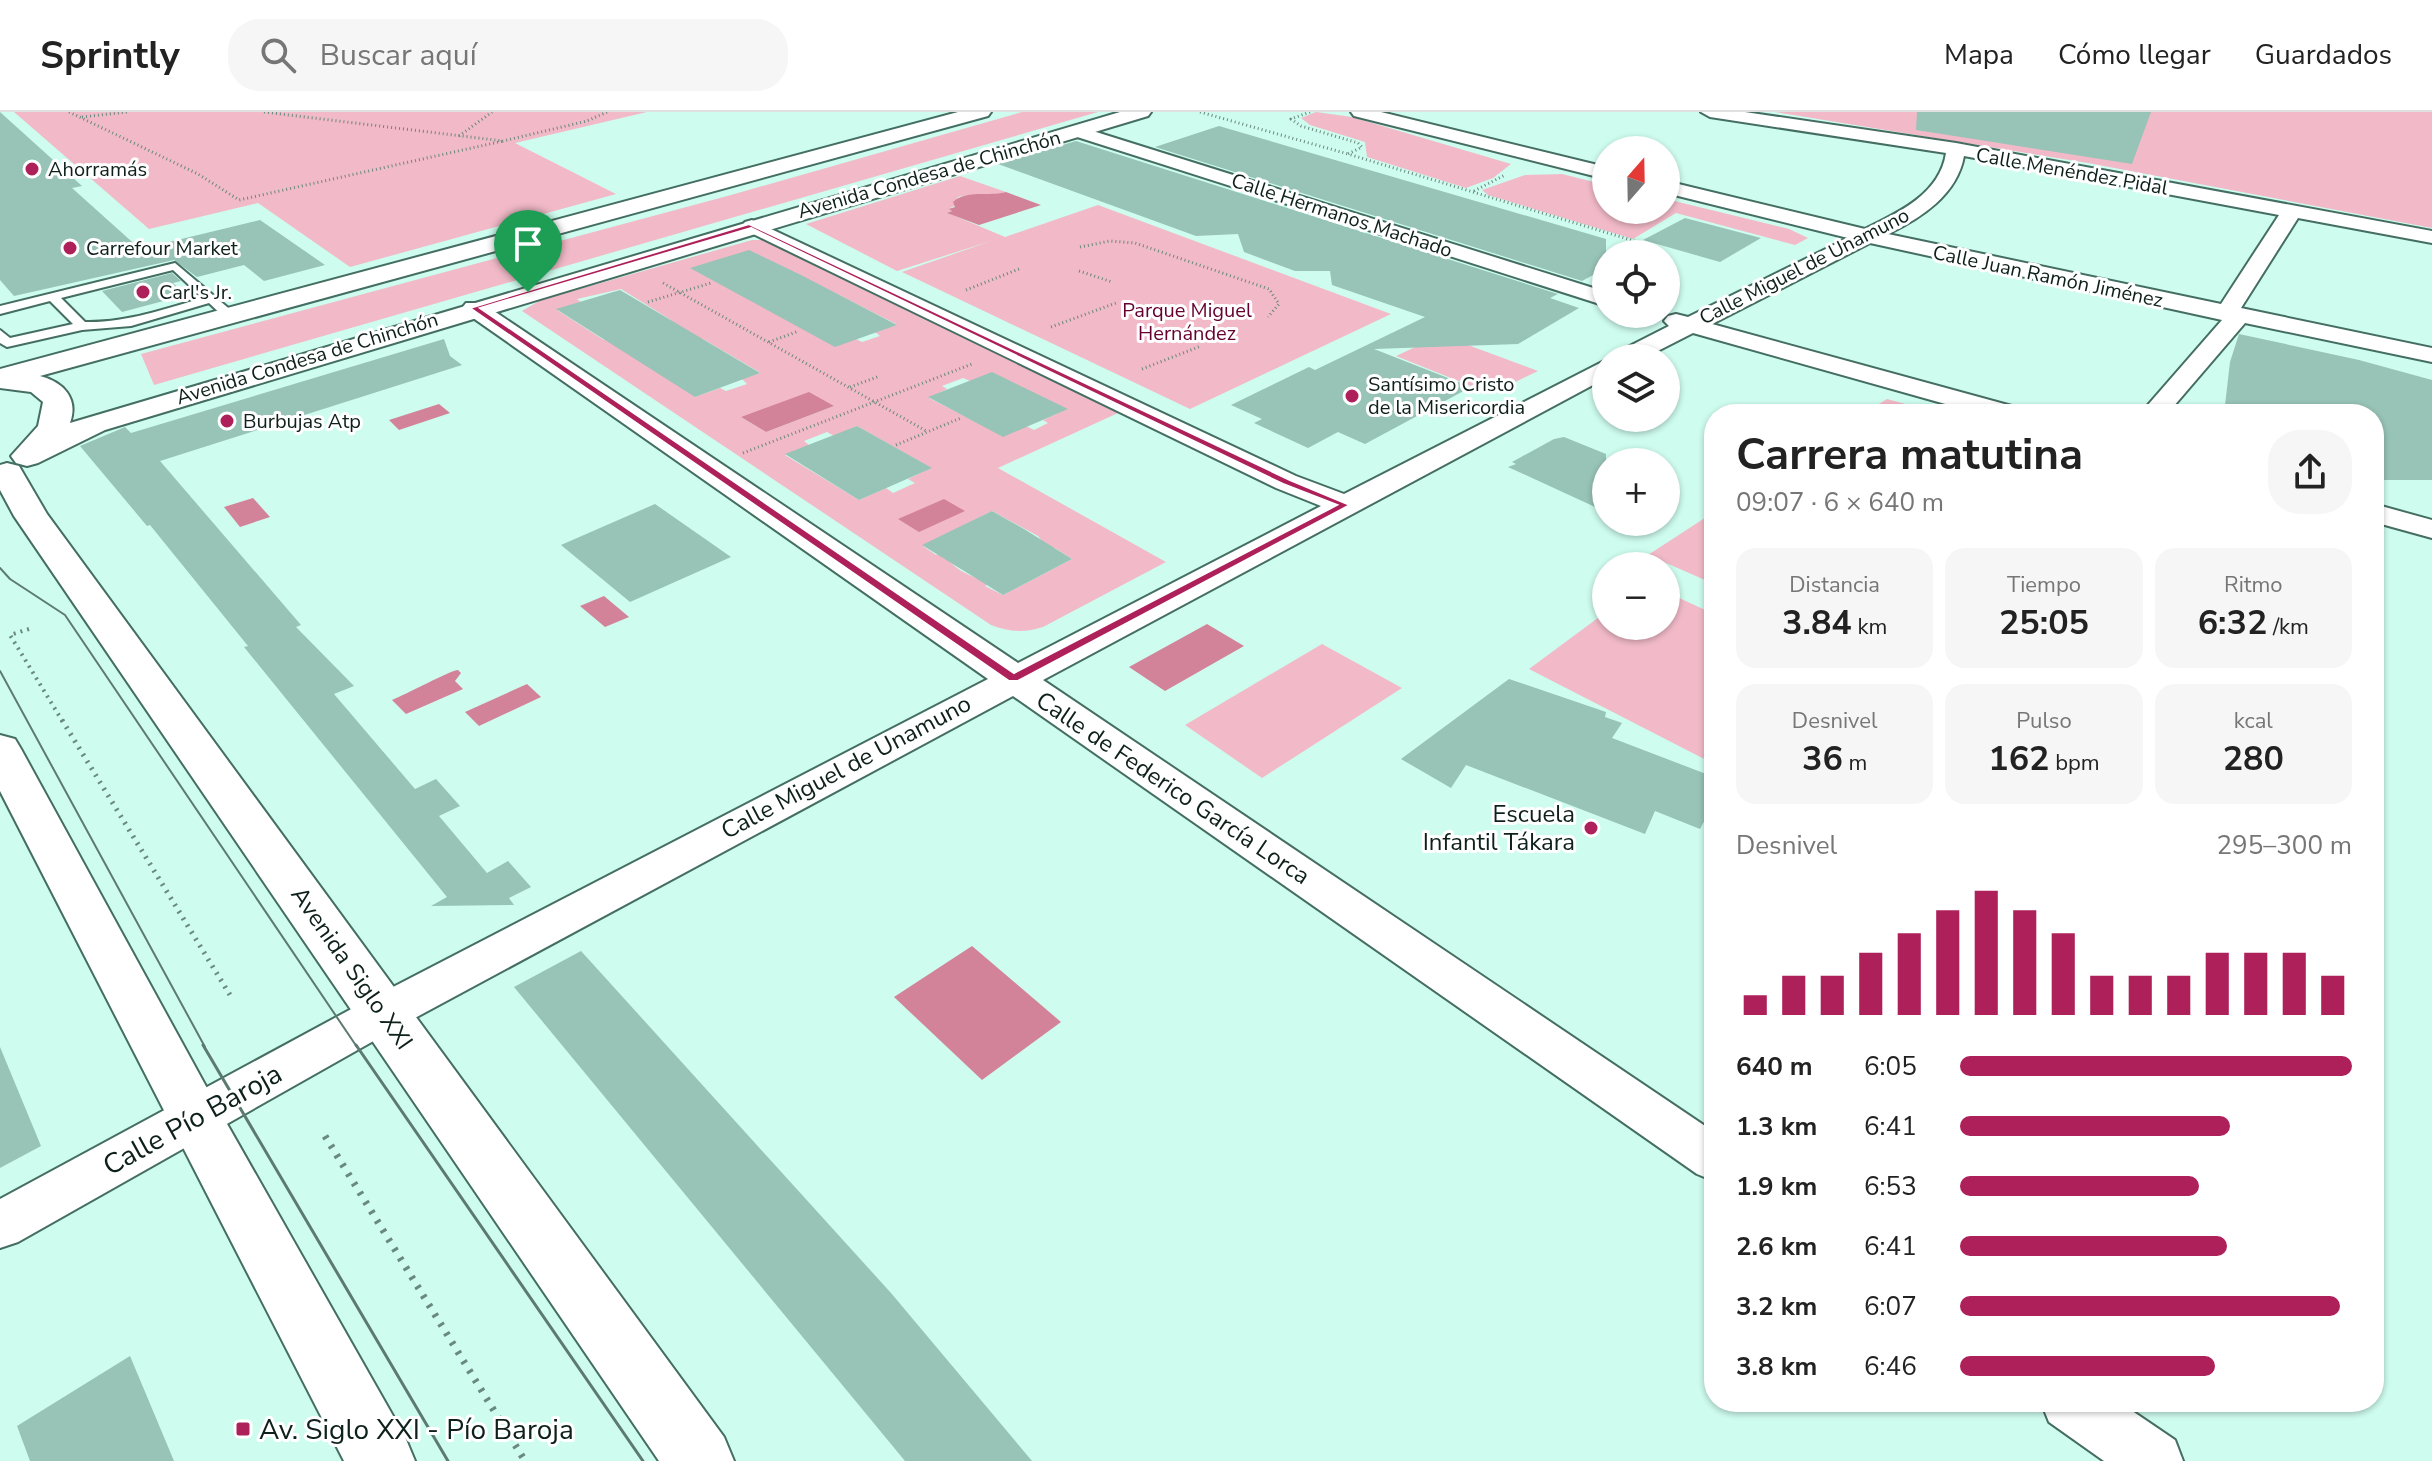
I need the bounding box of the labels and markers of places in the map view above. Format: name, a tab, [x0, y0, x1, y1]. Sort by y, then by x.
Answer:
place label: Ahorramás	[48, 156, 147, 183]
marker: Ahorramás	[23, 160, 41, 178]
pin	[494, 210, 562, 292]
place label: Carrefour Market	[86, 235, 239, 262]
marker: Carrefour Market	[61, 239, 79, 257]
place label: Carl's Jr.	[159, 279, 232, 306]
marker: Carl's Jr.	[134, 283, 152, 301]
place label: Santísimo Cristo de la Misericordia	[1368, 371, 1525, 421]
marker: Santísimo Cristo de la Misericordia	[1343, 387, 1361, 405]
place label: Burbujas Atp	[243, 408, 361, 435]
marker: Burbujas Atp	[218, 412, 236, 430]
place label: Escuela Infantil Tákara	[1423, 798, 1575, 858]
marker: Escuela Infantil Tákara	[1582, 819, 1600, 837]
place label: Av. Siglo XXI - Pío Baroja	[259, 1411, 574, 1449]
marker: Av. Siglo XXI - Pío Baroja	[234, 1420, 252, 1438]

